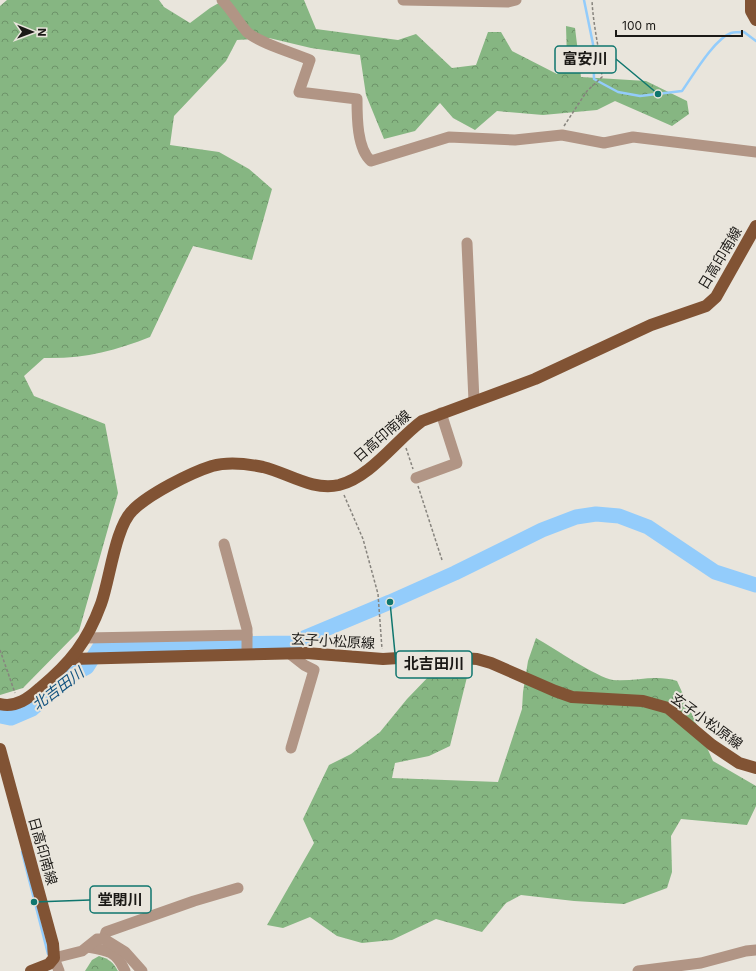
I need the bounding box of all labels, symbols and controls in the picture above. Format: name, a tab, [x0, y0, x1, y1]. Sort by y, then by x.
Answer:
north arrow	[12, 12, 52, 52]
scale bar	[616, 12, 742, 38]
text: 100 m	[622, 18, 656, 33]
text: N	[35, 28, 49, 36]
callout: 富安川	[555, 46, 616, 73]
text: 富安川	[562, 49, 608, 68]
street label: 日高印南線	[694, 223, 745, 292]
street label: 日高印南線	[350, 406, 414, 465]
street label: 玄子小松原線	[291, 630, 375, 651]
callout: 北吉田川	[396, 651, 472, 678]
text: 北吉田川	[404, 654, 464, 673]
water label: 北吉田川	[28, 662, 89, 714]
street label: 玄子小松原線	[668, 689, 746, 752]
street label: 日高印南線	[26, 815, 61, 887]
callout: 堂閉川	[90, 886, 151, 913]
text: 堂閉川	[97, 890, 143, 909]

